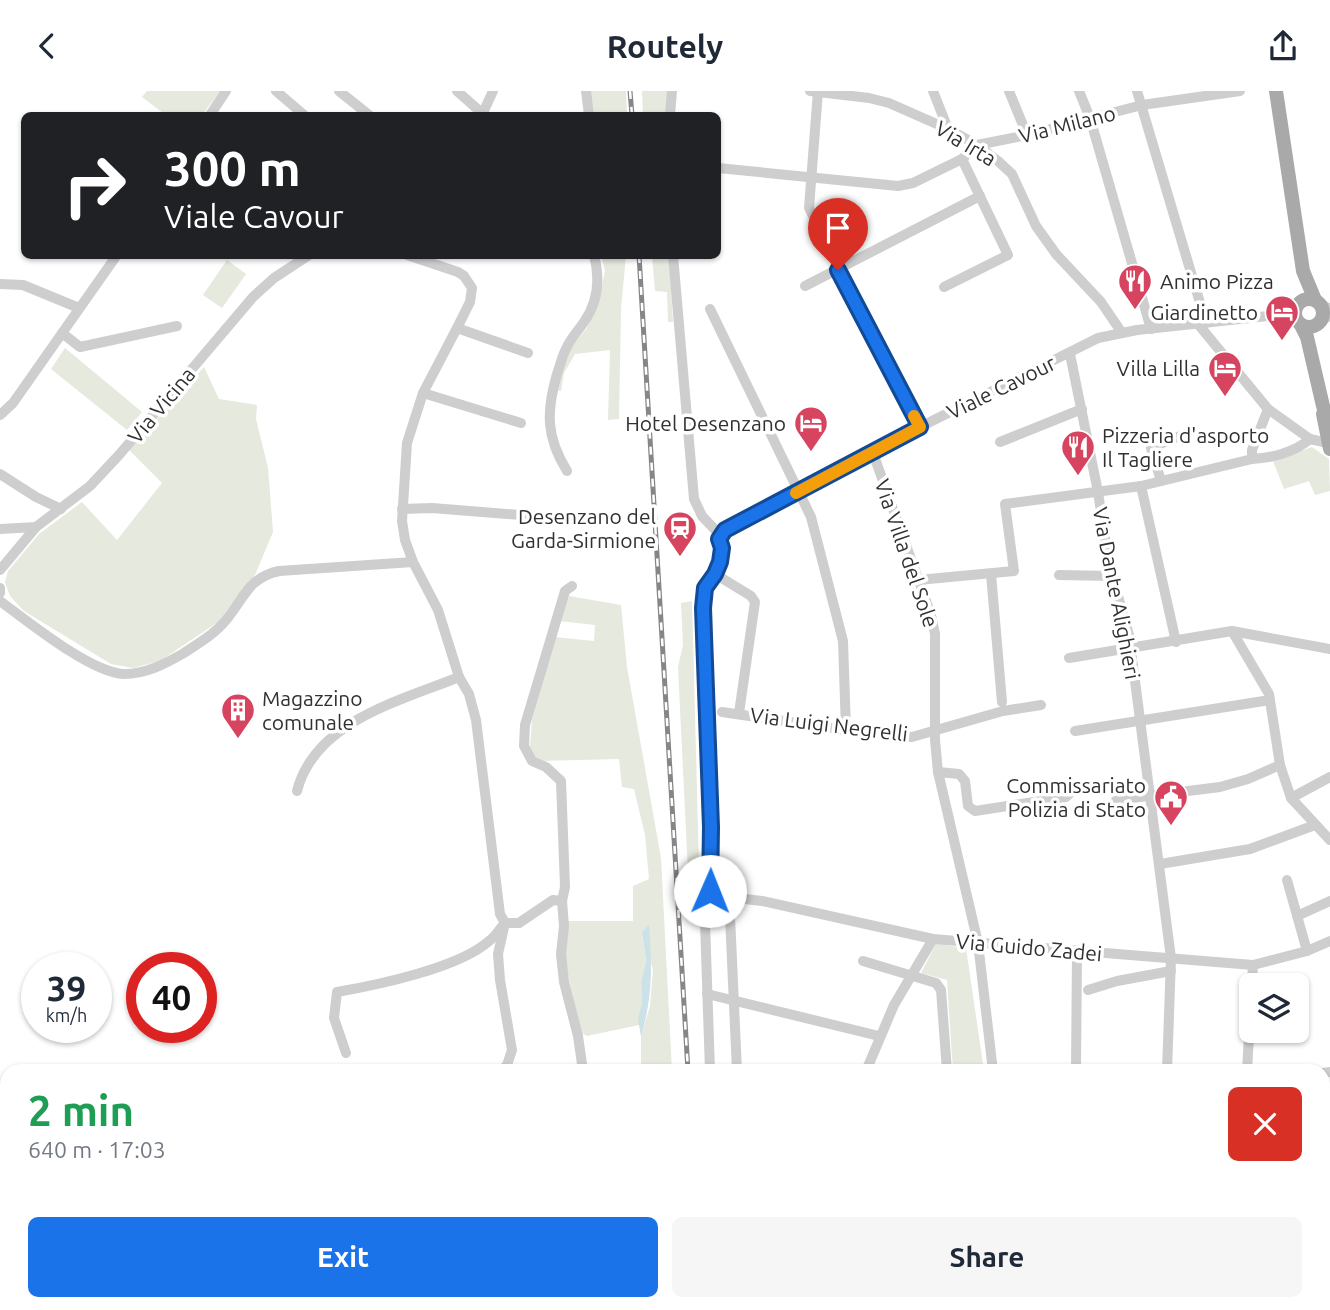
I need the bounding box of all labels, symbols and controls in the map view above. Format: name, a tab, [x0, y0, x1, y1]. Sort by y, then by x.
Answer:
icon: back	[28, 27, 66, 65]
icon: share	[1264, 27, 1302, 65]
text: Routely	[607, 28, 723, 64]
street label: Via Milano	[1016, 100, 1118, 148]
street label: Via Irta	[931, 115, 1001, 171]
icon: right	[49, 140, 140, 231]
text: 300 m	[164, 140, 301, 195]
text: Viale Cavour	[164, 198, 344, 234]
pin	[808, 198, 868, 270]
icon: arrive	[819, 209, 857, 247]
restaurant icon: Animo Pizza	[1116, 262, 1154, 311]
place label: Animo Pizza	[1160, 269, 1274, 293]
hotel icon: Giardinetto	[1263, 293, 1301, 342]
place label: Giardinetto	[1151, 300, 1258, 324]
hotel icon: Villa Lilla	[1206, 349, 1244, 398]
street label: Viale Cavour	[943, 350, 1059, 424]
place label: Villa Lilla	[1117, 356, 1200, 380]
street label: Via Vicina	[122, 362, 200, 448]
hotel icon: Hotel Desenzano	[792, 404, 830, 453]
place label: Hotel Desenzano	[625, 411, 786, 435]
place label: Pizzeria d'asporto Il Tagliere	[1102, 423, 1269, 471]
restaurant icon: Pizzeria d'asporto Il Tagliere	[1059, 428, 1097, 477]
street label: Via Villa del Sole	[870, 476, 944, 630]
place label: Desenzano del Garda-Sirmione	[511, 504, 656, 552]
street label: Via Dante Alighieri	[1089, 505, 1145, 681]
station icon: Desenzano del Garda-Sirmione	[661, 509, 699, 558]
place label: Magazzino comunale	[262, 686, 363, 734]
building icon: Magazzino comunale	[219, 691, 257, 740]
street label: Via Luigi Negrelli	[749, 702, 909, 746]
place label: Commissariato Polizia di Stato	[1006, 773, 1146, 821]
public building icon: Commissariato Polizia di Stato	[1152, 778, 1190, 827]
position arrow	[673, 854, 747, 928]
street label: Via Guido Zadei	[955, 929, 1103, 965]
speed limit sign: 40	[126, 952, 217, 1043]
text: 39	[47, 968, 86, 1008]
map controls	[1239, 973, 1309, 1043]
button: layers	[1239, 973, 1309, 1043]
text: km/h	[46, 1005, 87, 1025]
text: 2 min	[28, 1087, 134, 1134]
button: close	[1228, 1087, 1302, 1161]
text: 640 m · 17:03	[28, 1137, 166, 1162]
button: Exit	[28, 1217, 658, 1297]
button: Share	[672, 1217, 1302, 1297]

